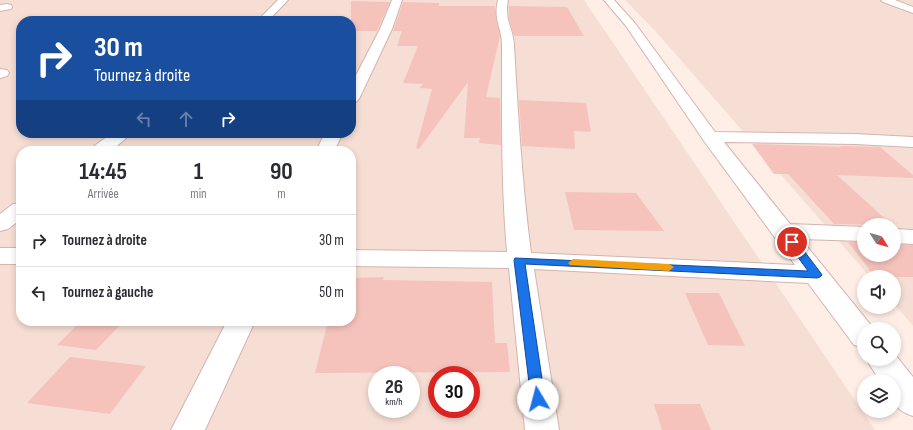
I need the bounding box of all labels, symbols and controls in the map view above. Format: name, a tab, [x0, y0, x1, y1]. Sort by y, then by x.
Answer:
text: 30 m	[94, 31, 143, 64]
icon: right	[28, 32, 80, 84]
text: Tournez à droite	[94, 65, 190, 86]
icon: left	[133, 108, 155, 130]
icon: ahead	[175, 108, 197, 130]
icon: right	[217, 108, 239, 130]
text: 14:45	[79, 157, 127, 186]
text: 1	[194, 157, 203, 186]
text: 90	[270, 157, 293, 186]
text: Arrivée	[88, 186, 119, 202]
text: min	[190, 186, 207, 202]
text: m	[277, 186, 286, 202]
north arrow	[857, 218, 901, 262]
map controls	[857, 218, 901, 418]
pin	[775, 225, 809, 259]
icon: right	[28, 230, 50, 252]
text: Tournez à droite	[62, 231, 147, 250]
text: 30 m	[319, 231, 344, 250]
icon: arrive	[781, 231, 803, 253]
button: sound	[857, 270, 901, 314]
icon: left	[28, 282, 50, 304]
text: Tournez à gauche	[62, 283, 153, 302]
text: 50 m	[319, 283, 344, 302]
button: search	[857, 322, 901, 366]
speed limit sign: 30	[428, 366, 480, 418]
button: layers	[857, 374, 901, 418]
text: 26	[385, 375, 403, 399]
position arrow	[517, 378, 559, 420]
text: km/h	[385, 396, 403, 408]

